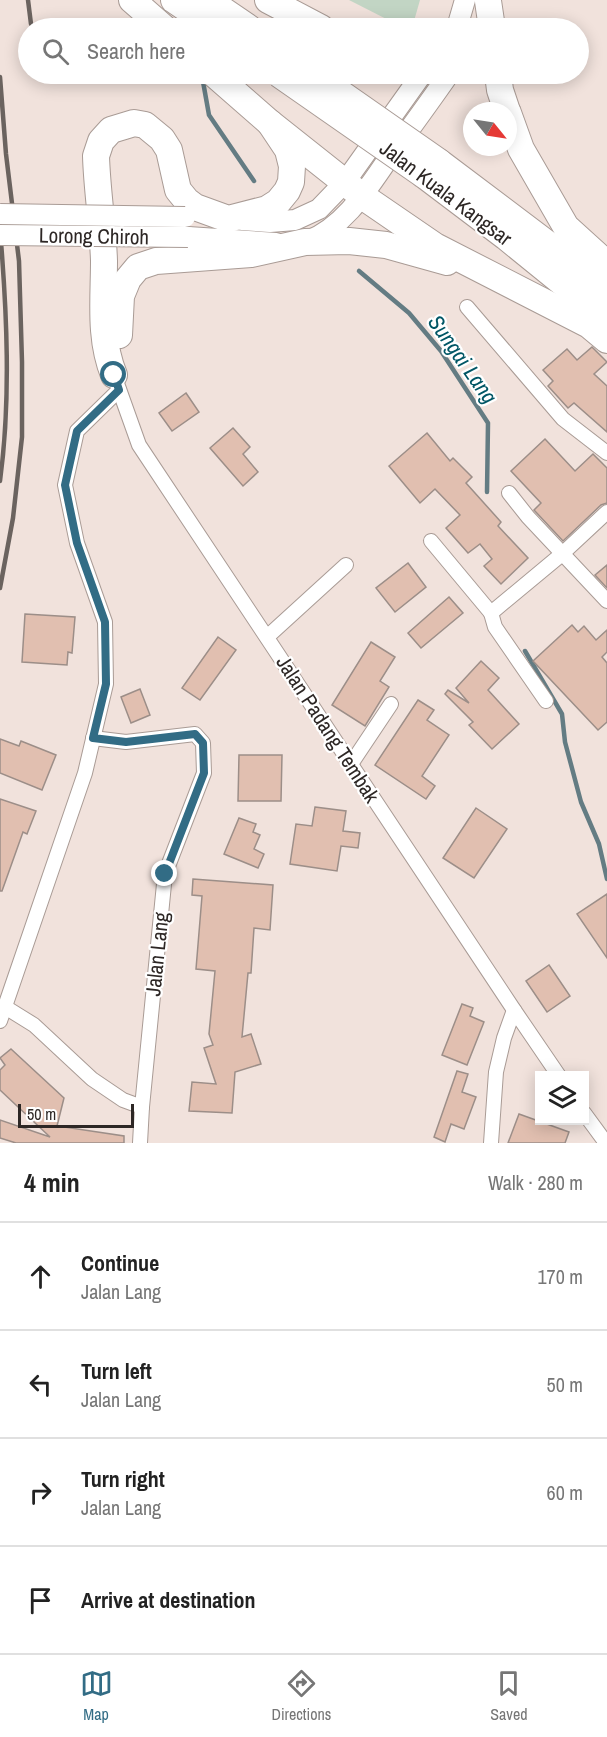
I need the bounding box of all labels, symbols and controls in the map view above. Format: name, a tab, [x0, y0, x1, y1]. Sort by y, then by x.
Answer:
search box	[18, 18, 589, 84]
icon: search	[39, 35, 72, 68]
text: Search here	[87, 36, 185, 66]
north arrow	[463, 102, 517, 156]
street label: Jalan Kuala Kangsar	[374, 134, 518, 253]
street label: Lorong Chiroh	[39, 221, 149, 251]
water label: Sungai Lang	[421, 308, 505, 410]
route start	[100, 361, 126, 387]
street label: Jalan Padang Tembak	[270, 650, 387, 809]
route end	[151, 860, 177, 886]
street label: Jalan Lang	[138, 910, 176, 997]
map controls	[535, 1071, 589, 1125]
button: layers	[535, 1071, 589, 1125]
scale bar	[18, 1101, 134, 1128]
text: 50 m	[27, 1103, 56, 1125]
text: 4 min	[24, 1165, 80, 1200]
text: Walk · 280 m	[488, 1169, 583, 1196]
text: Continue	[81, 1248, 159, 1278]
icon: ahead	[24, 1260, 57, 1293]
text: 170 m	[537, 1263, 583, 1290]
text: Jalan Lang	[81, 1278, 161, 1305]
text: Turn left	[81, 1356, 152, 1386]
icon: left	[24, 1368, 57, 1401]
text: 50 m	[547, 1371, 583, 1398]
text: Jalan Lang	[81, 1386, 161, 1413]
text: Turn right	[81, 1464, 165, 1494]
icon: right	[24, 1476, 57, 1509]
text: 60 m	[547, 1479, 583, 1506]
text: Jalan Lang	[81, 1494, 161, 1521]
icon: arrive	[24, 1584, 57, 1617]
text: Arrive at destination	[81, 1585, 255, 1615]
tab: Map	[80, 1667, 113, 1725]
tab: Directions	[272, 1667, 331, 1725]
tab: Saved	[490, 1667, 528, 1725]

